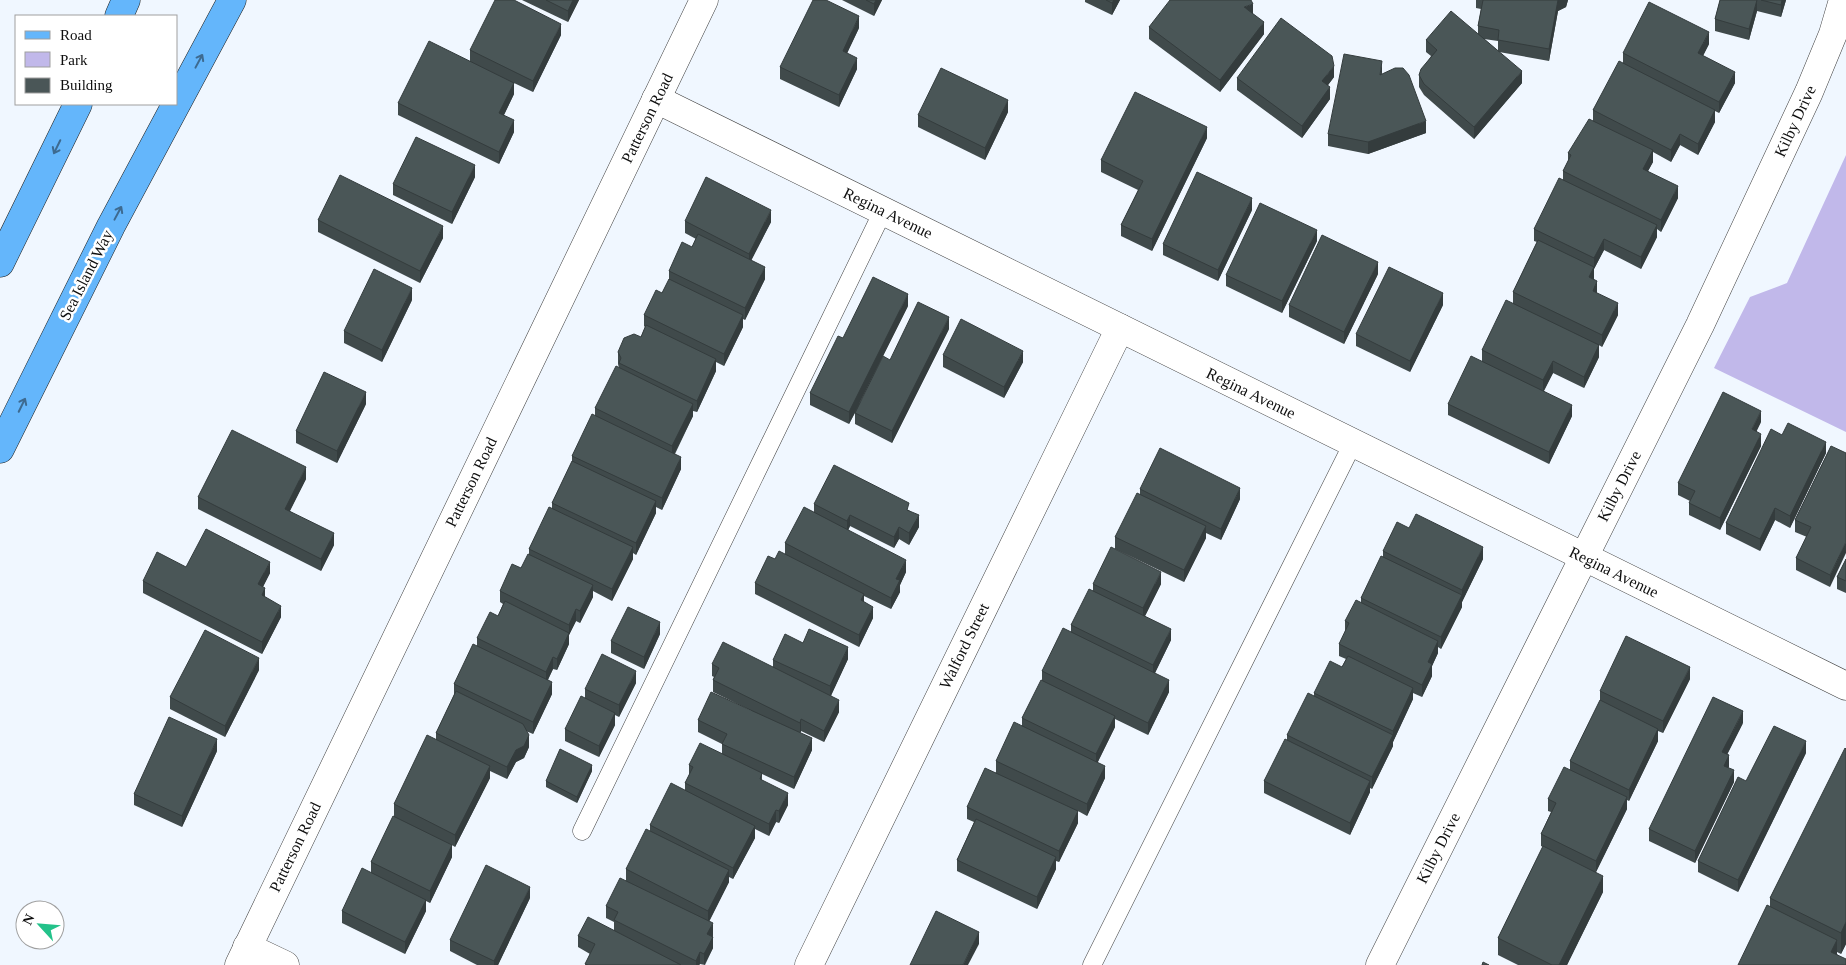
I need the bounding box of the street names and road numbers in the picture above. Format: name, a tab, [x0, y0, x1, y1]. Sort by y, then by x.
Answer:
street label: Patterson Road	[618, 71, 676, 165]
street label: Kilby Drive	[1771, 83, 1820, 160]
street label: Regina Avenue	[840, 184, 935, 243]
street label: Sea Island Way	[56, 227, 117, 323]
street label: Regina Avenue	[1203, 364, 1298, 423]
street label: Patterson Road	[442, 435, 500, 529]
street label: Kilby Drive	[1594, 448, 1645, 525]
street label: Regina Avenue	[1566, 543, 1661, 602]
street label: Walford Street	[936, 600, 992, 692]
street label: Patterson Road	[266, 800, 324, 894]
street label: Kilby Drive	[1413, 810, 1464, 887]

